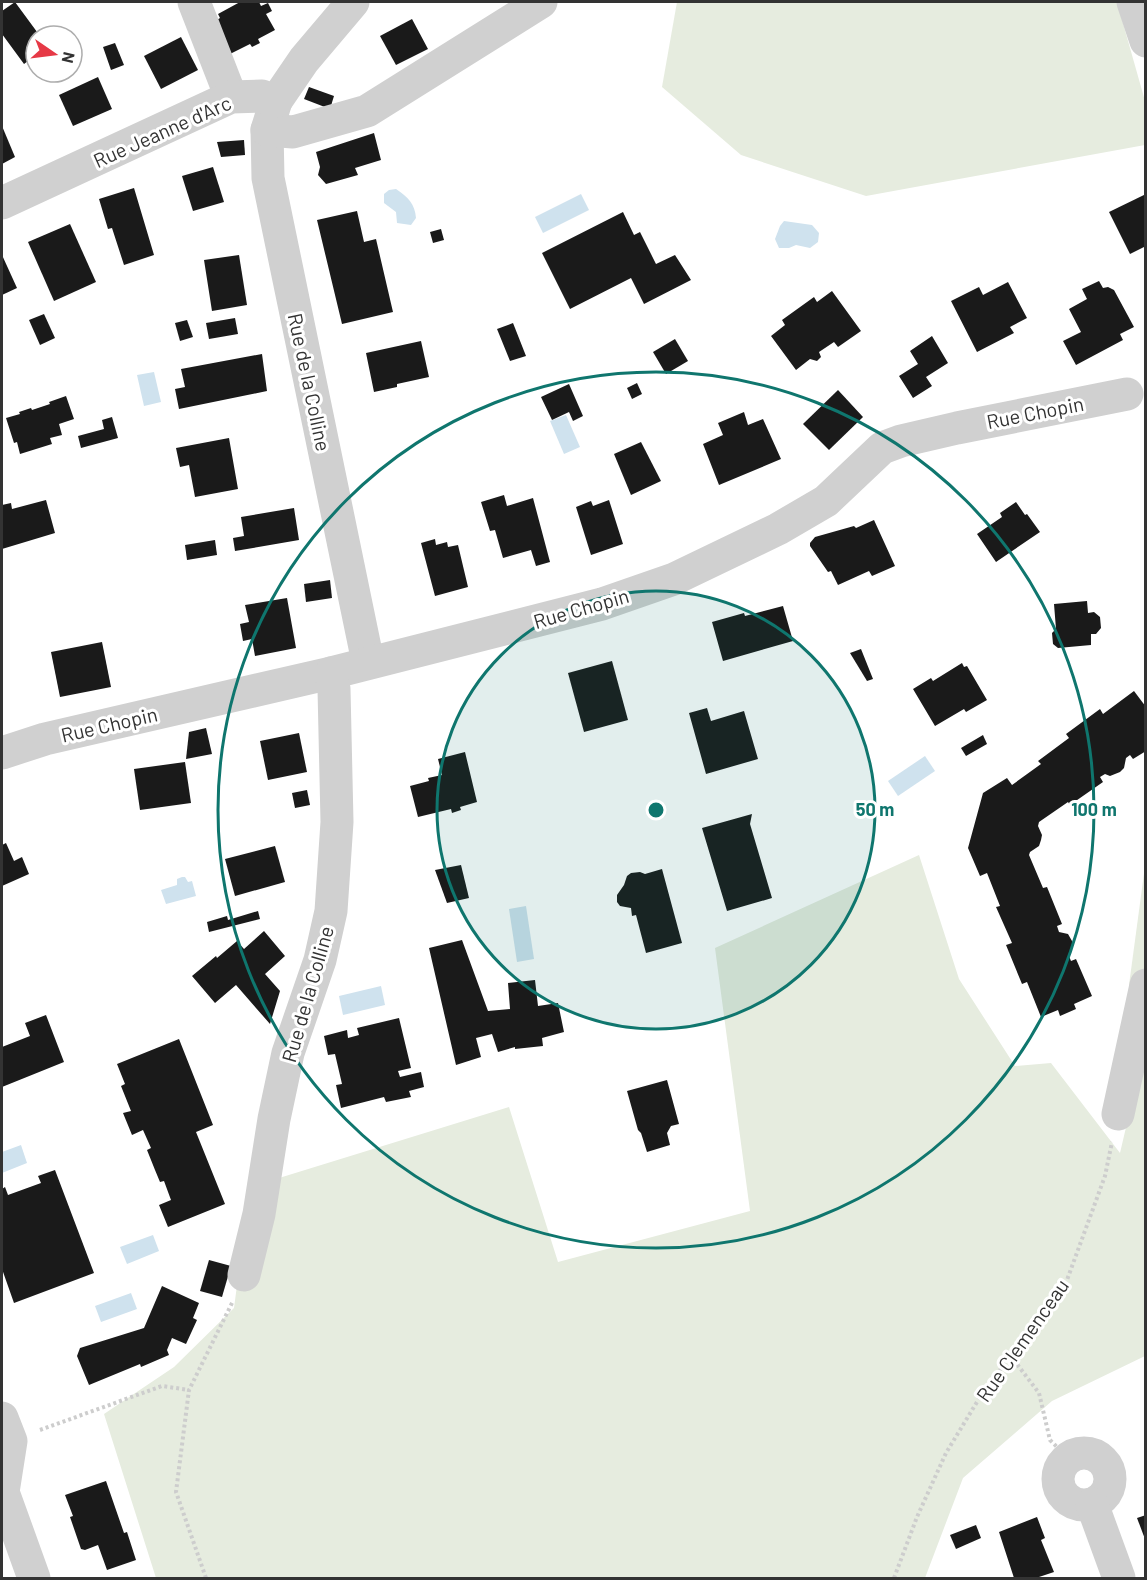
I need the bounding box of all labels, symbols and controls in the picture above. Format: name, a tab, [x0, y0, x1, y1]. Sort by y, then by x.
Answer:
north arrow	[24, 24, 84, 84]
text: N	[59, 50, 80, 65]
street label: Rue Jeanne d'Arc	[89, 90, 235, 172]
street label: Rue de la Colline	[284, 311, 336, 453]
street label: Rue Chopin	[984, 391, 1086, 433]
street label: Rue Chopin	[530, 583, 632, 633]
street label: Rue Chopin	[58, 701, 160, 747]
text: 50 m	[856, 798, 894, 820]
text: 100 m	[1071, 798, 1117, 820]
centre of rings	[646, 800, 666, 820]
street label: Rue de la Colline	[276, 923, 338, 1065]
street label: Rue Clemenceau	[971, 1274, 1073, 1406]

